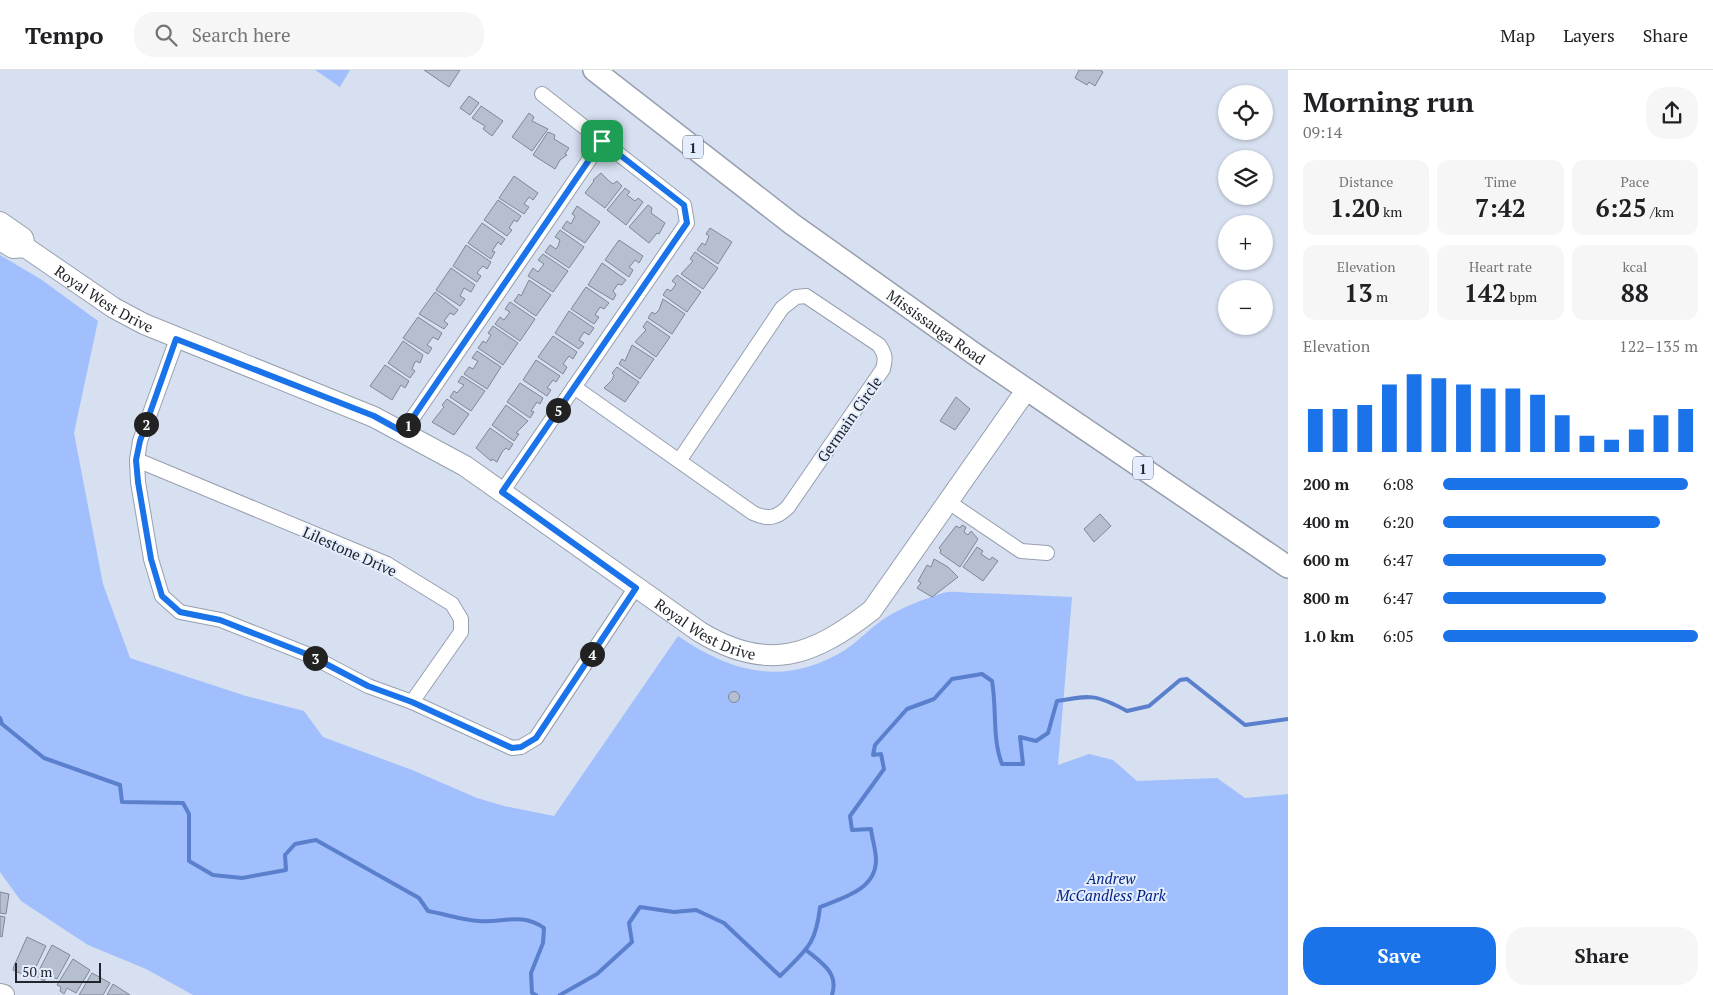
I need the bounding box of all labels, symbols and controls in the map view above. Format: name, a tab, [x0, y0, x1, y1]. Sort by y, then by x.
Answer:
search box	[134, 12, 484, 57]
text: Tempo	[25, 19, 104, 51]
icon: search	[152, 21, 180, 49]
text: Search here	[192, 22, 290, 47]
text: Map	[1500, 23, 1535, 47]
text: Layers	[1563, 23, 1615, 47]
text: Share	[1643, 23, 1688, 47]
text: Morning run	[1303, 83, 1474, 120]
map controls	[1218, 85, 1273, 335]
button: locate	[1218, 85, 1273, 140]
button: share	[1646, 87, 1698, 139]
pin	[581, 120, 623, 162]
text: 09:14	[1303, 121, 1342, 143]
icon: arrive	[588, 127, 616, 155]
road number: 1	[683, 136, 703, 158]
button: layers	[1218, 150, 1273, 205]
text: Distance	[1339, 172, 1393, 191]
text: Time	[1484, 172, 1517, 191]
text: Pace	[1620, 172, 1649, 191]
text: 1.20	[1330, 191, 1380, 224]
text: 7:42	[1475, 191, 1526, 224]
text: 6:25	[1596, 191, 1647, 224]
text: km	[1380, 202, 1402, 221]
text: /km	[1647, 202, 1674, 221]
button: +	[1218, 215, 1273, 270]
text: Elevation	[1337, 257, 1396, 276]
text: Heart rate	[1469, 257, 1532, 276]
text: kcal	[1622, 257, 1647, 276]
street label: Royal West Drive	[51, 260, 156, 337]
text: 13	[1344, 276, 1373, 309]
text: 142	[1464, 276, 1506, 309]
text: 88	[1621, 276, 1649, 309]
button: −	[1218, 280, 1273, 335]
street label: Mississauga Road	[883, 285, 990, 369]
text: m	[1373, 287, 1388, 306]
text: bpm	[1506, 287, 1537, 306]
text: Elevation	[1303, 335, 1370, 357]
text: 122–135 m	[1619, 335, 1698, 357]
street label: Germain Circle	[812, 372, 886, 466]
pin: 5	[546, 398, 570, 422]
text: 5	[555, 401, 562, 420]
pin: 2	[134, 412, 158, 436]
pin: 1	[396, 412, 420, 438]
text: 2	[143, 415, 150, 434]
text: 1	[405, 416, 412, 435]
road number: 1	[1133, 456, 1153, 479]
text: 200 m	[1303, 473, 1349, 495]
text: 6:08	[1383, 473, 1414, 495]
text: 400 m	[1303, 511, 1349, 533]
text: 6:20	[1383, 511, 1414, 533]
street label: Lilestone Drive	[300, 521, 400, 581]
text: 600 m	[1303, 549, 1349, 571]
text: 6:47	[1383, 549, 1414, 571]
text: 800 m	[1303, 587, 1349, 609]
text: 6:47	[1383, 587, 1414, 609]
street label: Royal West Drive	[651, 593, 757, 664]
text: 1.0 km	[1303, 625, 1354, 647]
text: 6:05	[1383, 625, 1414, 647]
pin: 4	[580, 642, 604, 666]
text: 4	[589, 645, 596, 664]
pin: 3	[302, 646, 328, 670]
text: 3	[312, 649, 319, 668]
park label: Andrew McCandless Park	[1055, 868, 1167, 905]
button: Save	[1303, 927, 1496, 985]
button: Share	[1506, 927, 1698, 985]
scale bar	[15, 960, 101, 983]
text: 50 m	[22, 962, 52, 981]

